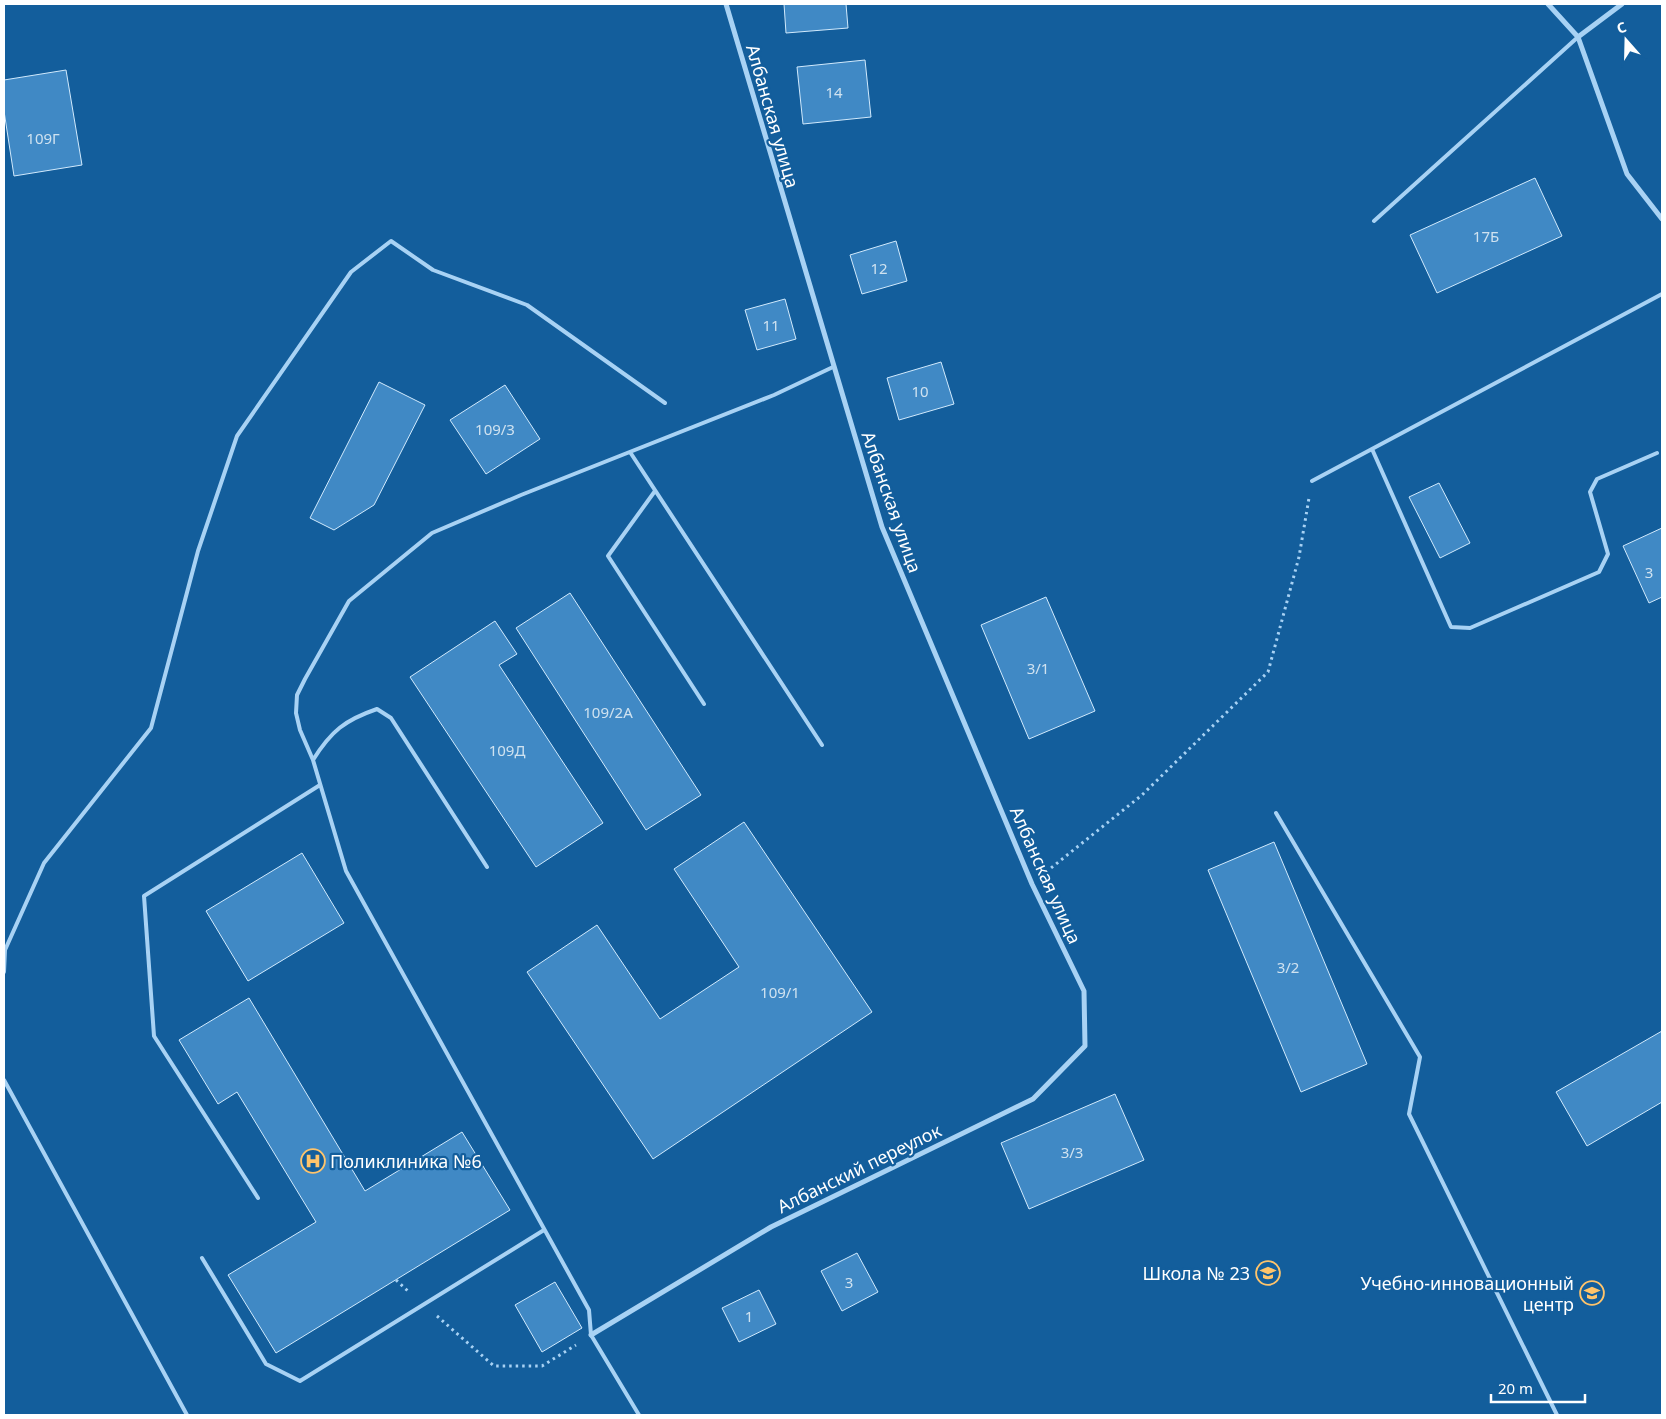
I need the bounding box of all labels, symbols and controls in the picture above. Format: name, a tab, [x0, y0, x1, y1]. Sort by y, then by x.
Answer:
north arrow	[1601, 15, 1651, 65]
text: С	[1614, 17, 1629, 38]
street label: Албанская улица	[741, 42, 805, 190]
house number: 14	[825, 82, 843, 102]
house number: 109Г	[26, 128, 60, 148]
house number: 17Б	[1473, 226, 1499, 246]
house number: 12	[870, 258, 888, 278]
house number: 11	[762, 315, 780, 335]
house number: 10	[911, 381, 929, 401]
house number: 109/3	[475, 419, 515, 439]
street label: Албанская улица	[857, 428, 927, 576]
house number: 3	[1645, 562, 1653, 582]
house number: 3/1	[1027, 658, 1049, 678]
house number: 109/2А	[583, 702, 633, 722]
house number: 109Д	[489, 740, 525, 760]
street label: Албанская улица	[1005, 803, 1087, 947]
house number: 3/2	[1277, 957, 1299, 977]
house number: 109/1	[760, 982, 800, 1002]
street label: Албанский переулок	[773, 1118, 945, 1218]
house number: 3/3	[1061, 1142, 1083, 1162]
hospital icon: Поликлиника №6	[300, 1148, 326, 1174]
place label: Поликлиника №6	[330, 1149, 482, 1173]
school or university icon: Школа № 23	[1255, 1260, 1281, 1286]
place label: Школа № 23	[1143, 1261, 1250, 1285]
place label: Учебно-инновационный центр	[1361, 1271, 1574, 1316]
house number: 3	[845, 1272, 853, 1292]
school or university icon: Учебно-инновационный центр	[1579, 1280, 1605, 1306]
house number: 1	[745, 1306, 753, 1326]
scale bar	[1491, 1372, 1585, 1404]
text: 20 m	[1498, 1378, 1533, 1398]

